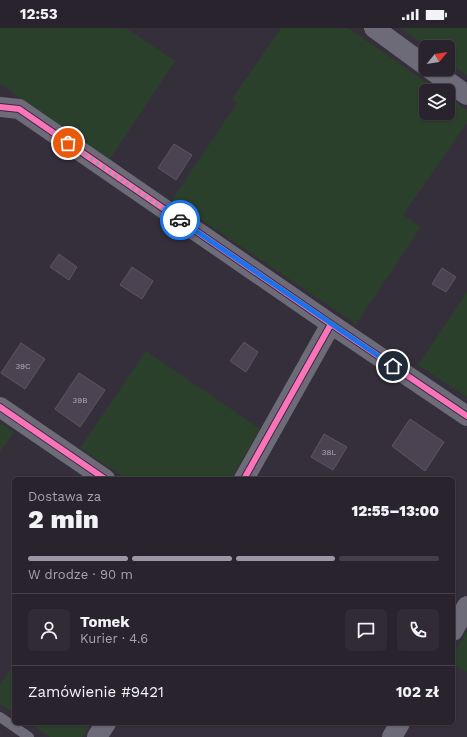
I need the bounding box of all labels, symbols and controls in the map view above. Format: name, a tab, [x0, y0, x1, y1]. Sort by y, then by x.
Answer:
text: 12:53	[20, 5, 58, 23]
north arrow	[419, 40, 455, 76]
map controls	[419, 40, 455, 120]
button: layers	[419, 84, 455, 120]
pin	[51, 126, 85, 160]
icon: bag	[57, 132, 79, 154]
courier	[160, 200, 200, 240]
icon: car	[169, 209, 191, 231]
pin	[376, 349, 410, 383]
icon: home	[382, 355, 404, 377]
house number: 39C	[15, 362, 31, 371]
house number: 39B	[73, 396, 87, 405]
house number: 38L	[322, 448, 336, 457]
text: Dostawa za	[28, 489, 101, 504]
text: 12:55–13:00	[352, 502, 439, 520]
text: 2 min	[28, 504, 99, 534]
text: W drodze · 90 m	[28, 567, 133, 582]
button: person	[28, 609, 70, 651]
button: chat	[345, 609, 387, 651]
button: phone	[397, 609, 439, 651]
text: Tomek	[80, 613, 130, 631]
text: Kurier · 4.6	[80, 631, 148, 646]
text: Zamówienie #9421	[28, 683, 164, 701]
text: 102 zł	[396, 683, 439, 701]

